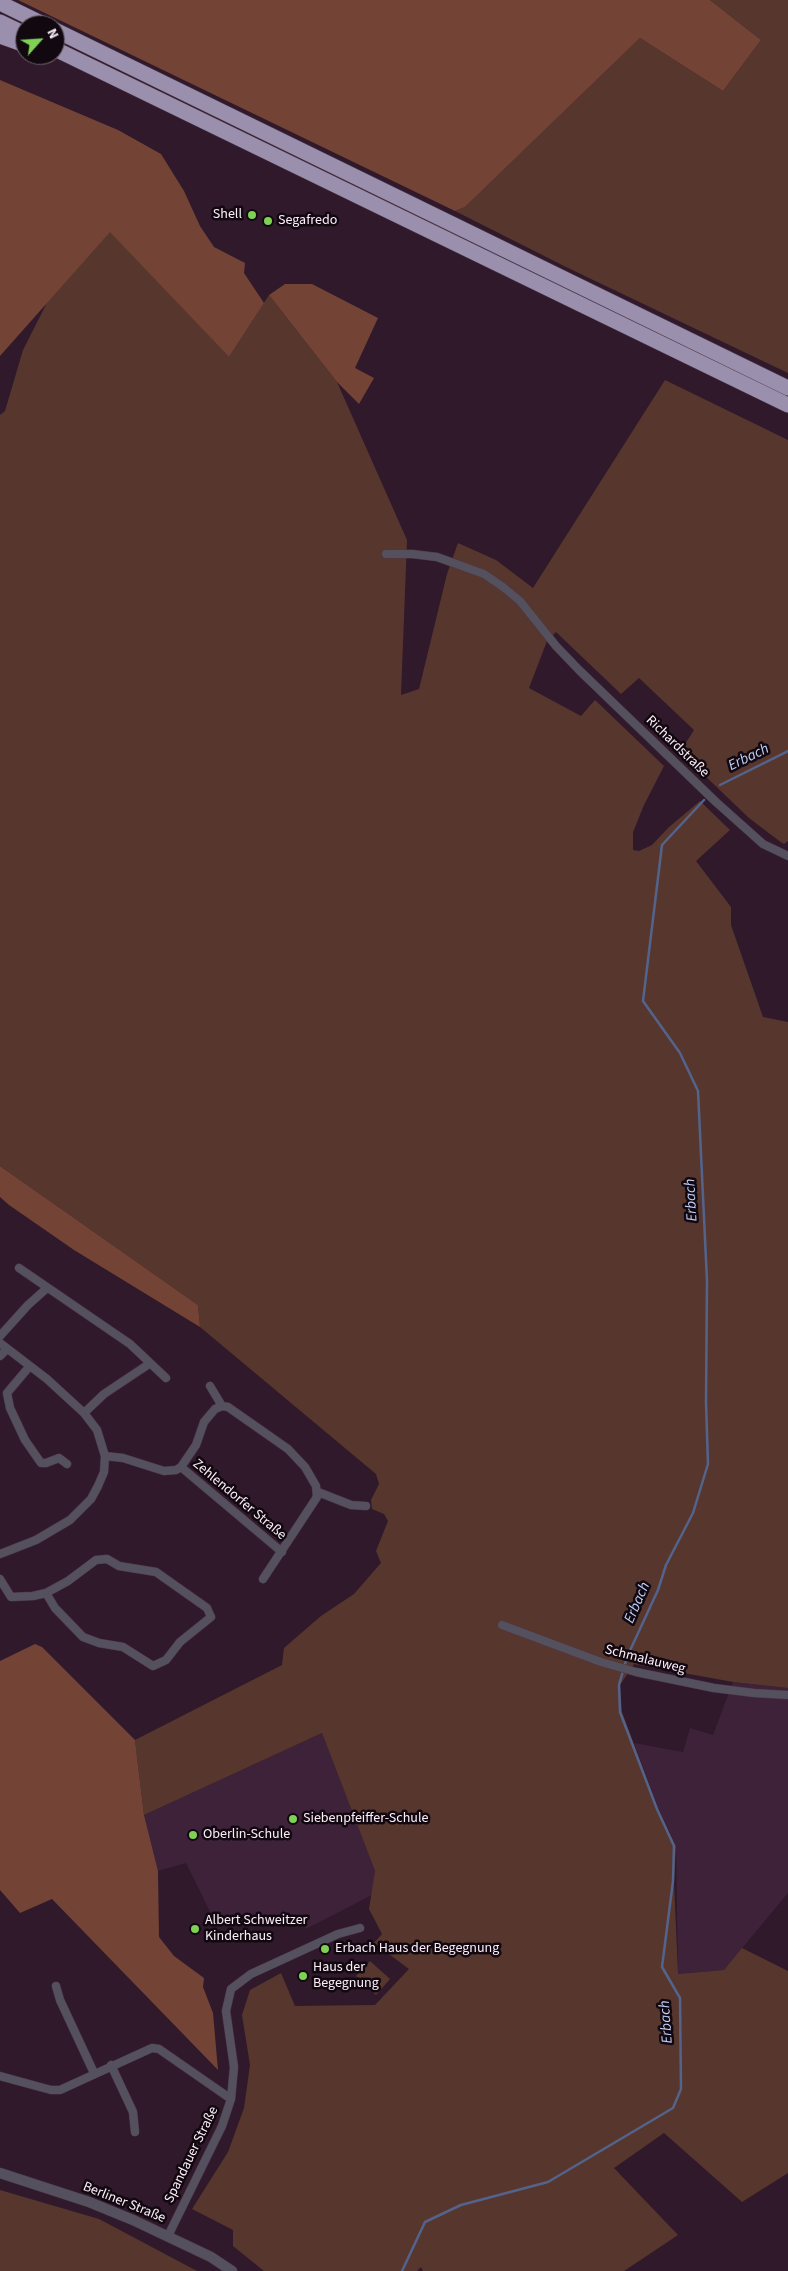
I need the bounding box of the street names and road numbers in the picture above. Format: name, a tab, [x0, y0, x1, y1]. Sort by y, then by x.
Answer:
street label: Richardstraße	[642, 713, 712, 781]
street label: Zehlendorfer Straße	[189, 1456, 289, 1544]
street label: Schmalauweg	[603, 1642, 687, 1678]
street label: Spandauer Straße	[161, 2104, 223, 2206]
street label: Berliner Straße	[80, 2179, 168, 2227]

